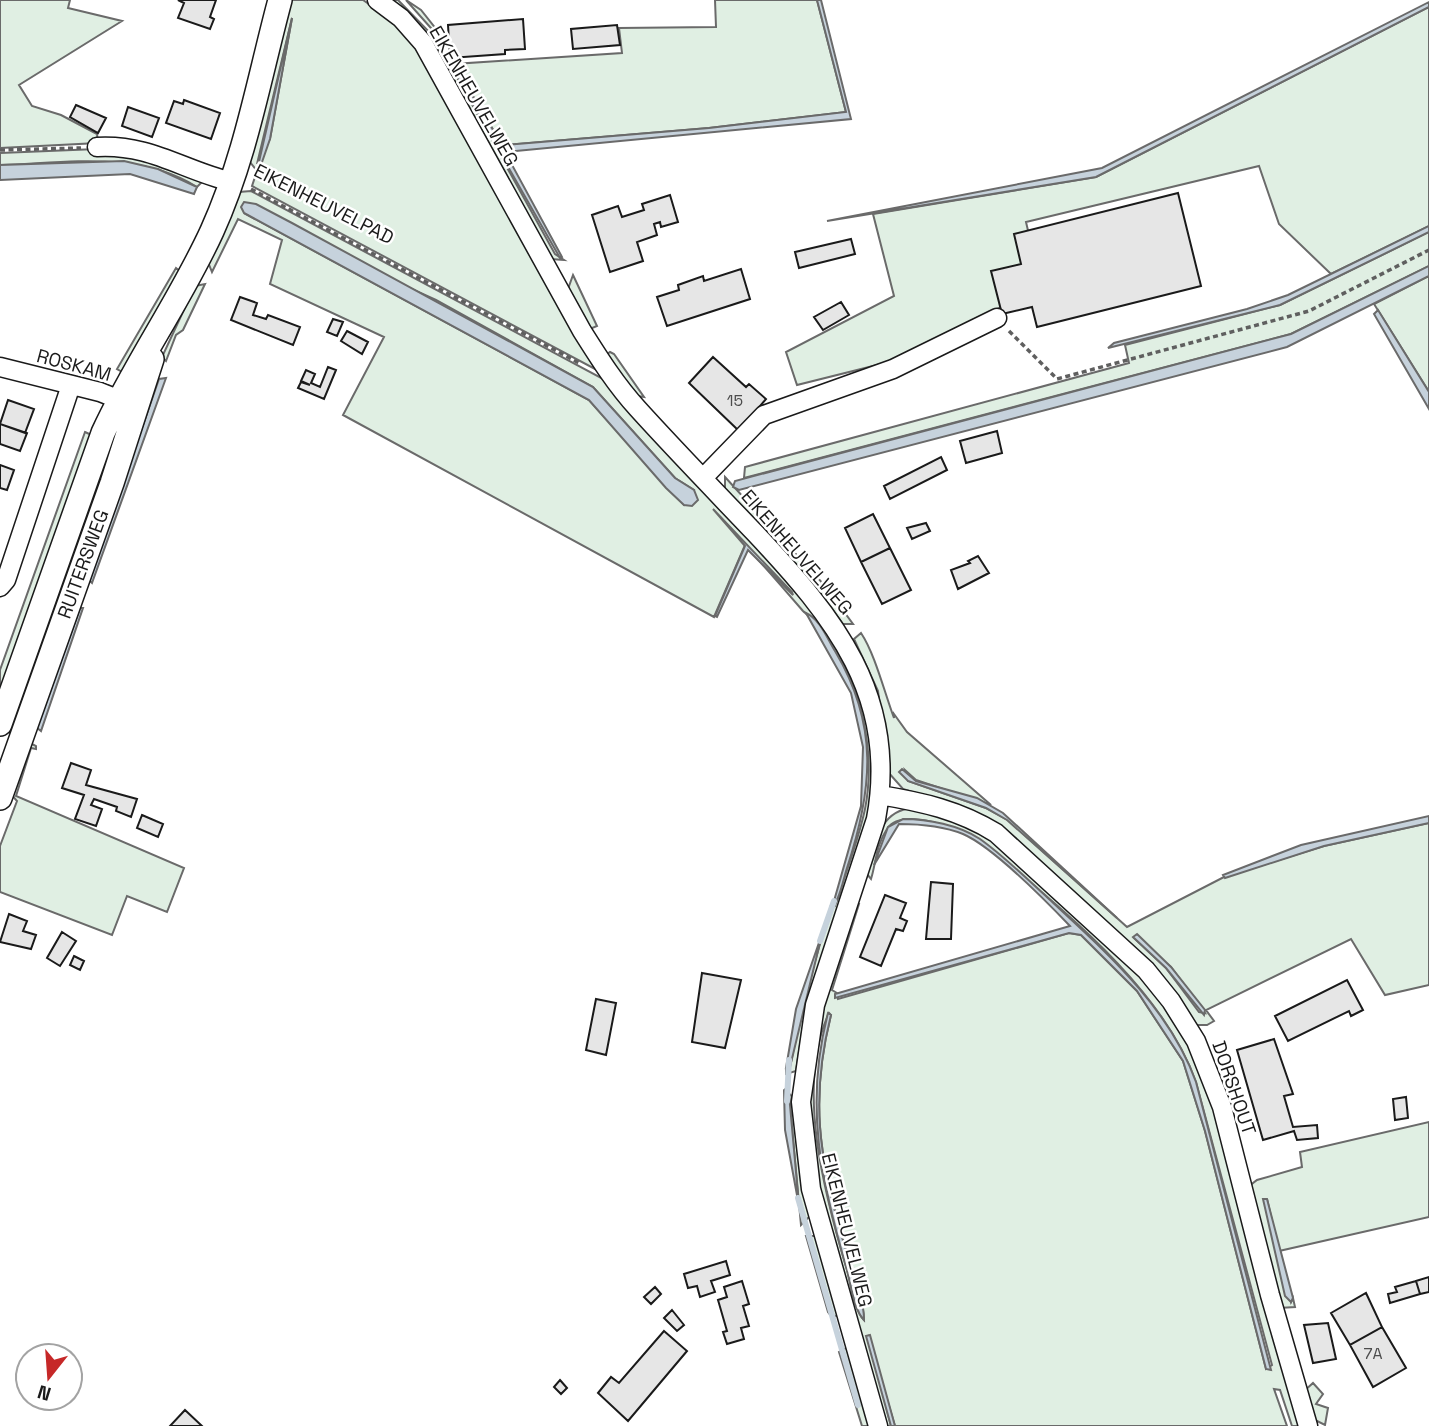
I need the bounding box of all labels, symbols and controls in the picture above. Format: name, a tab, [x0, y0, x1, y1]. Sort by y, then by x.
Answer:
street label: EIKENHEUVELWEG	[424, 21, 524, 171]
street label: EIKENHEUVELPAD	[250, 158, 398, 250]
street label: ROSKAM	[34, 343, 114, 387]
house number: 15	[727, 390, 743, 411]
street label: EIKENHEUVELWEG	[736, 484, 858, 620]
street label: RUITERSWEG	[52, 506, 114, 622]
street label: DORSHOUT	[1206, 1038, 1262, 1138]
street label: EIKENHEUVELWEG	[816, 1150, 878, 1310]
north arrow	[14, 1342, 84, 1412]
house number: 7A	[1363, 1343, 1383, 1364]
text: N	[34, 1379, 54, 1407]

